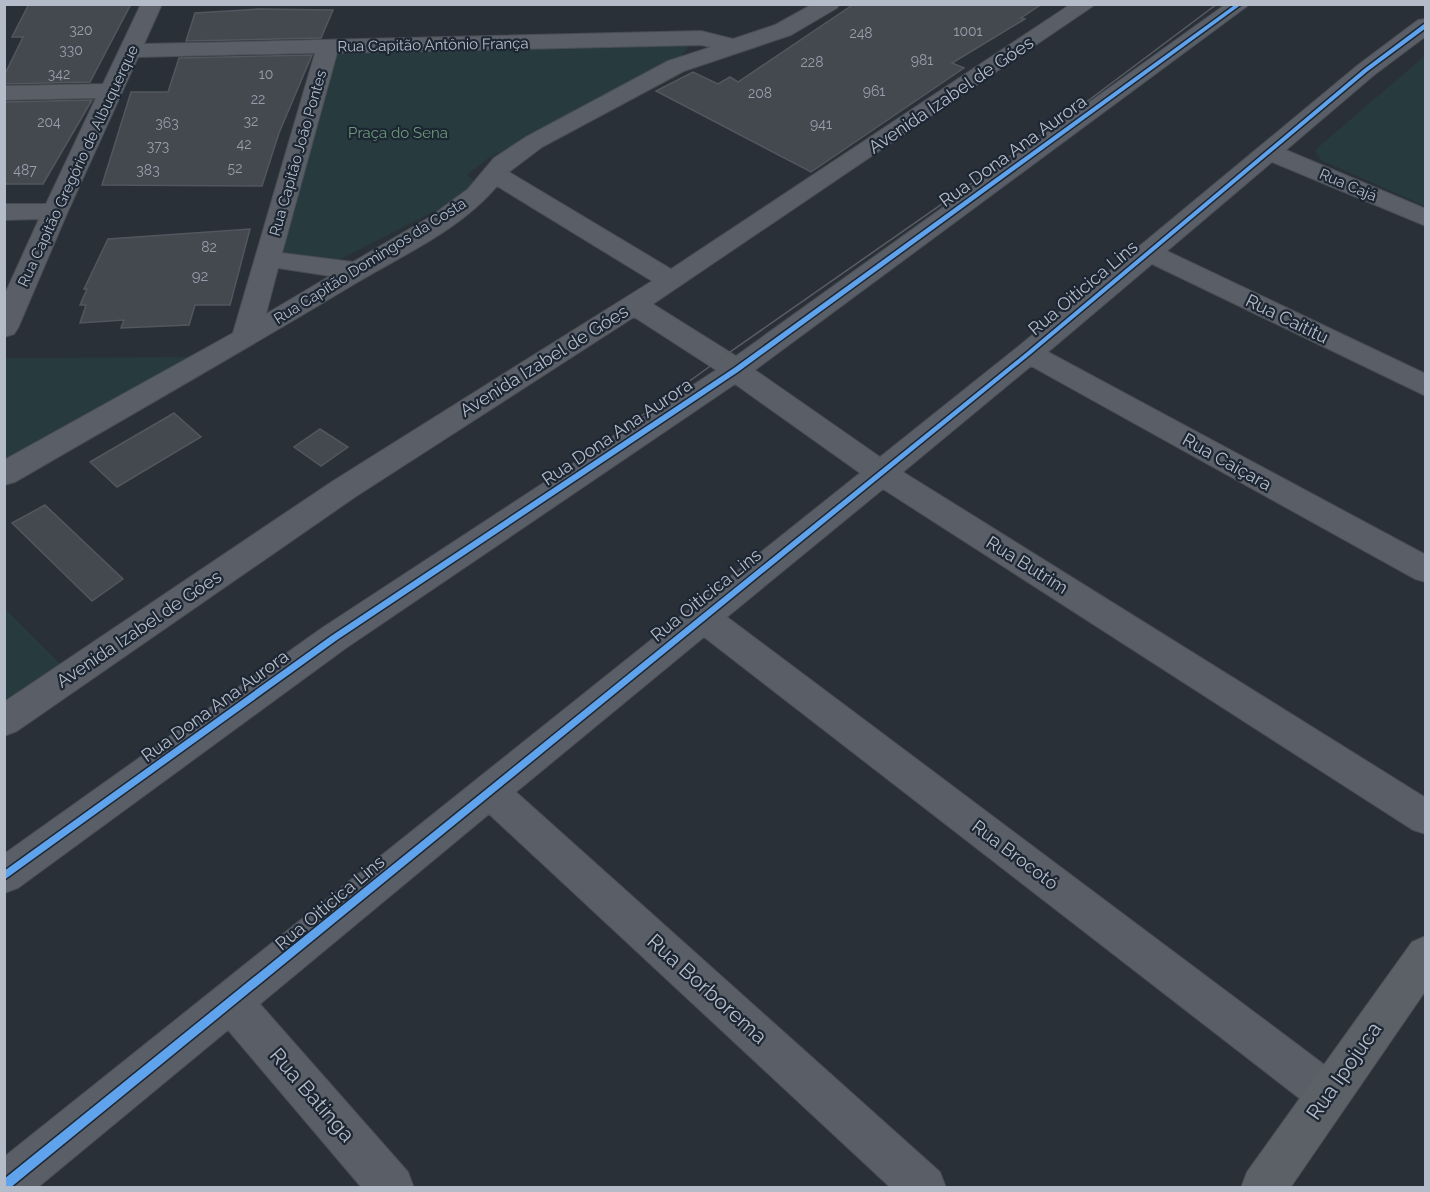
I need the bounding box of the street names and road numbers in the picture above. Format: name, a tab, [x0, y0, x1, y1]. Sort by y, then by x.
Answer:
street label: Avenida Izabel de Góes	[864, 31, 1037, 158]
street label: Rua Capitão Antônio França	[337, 34, 529, 56]
street label: Rua Capitão Gregório de Albuquerque	[14, 42, 142, 290]
street label: Rua Capitão João Pontes	[266, 68, 330, 238]
street label: Rua Dona Ana Aurora	[935, 90, 1090, 211]
street label: Rua Cajá	[1317, 165, 1379, 205]
street label: Rua Capitão Domingos da Costa	[271, 194, 469, 328]
street label: Rua Oiticica Lins	[1024, 236, 1142, 339]
street label: Rua Caititu	[1242, 290, 1332, 348]
street label: Avenida Izabel de Góes	[456, 300, 632, 421]
street label: Rua Dona Ana Aurora	[538, 373, 696, 490]
street label: Rua Caiçara	[1179, 428, 1275, 495]
street label: Rua Butrim	[983, 531, 1072, 598]
street label: Rua Oiticica Lins	[646, 544, 765, 646]
street label: Avenida Izabel de Góes	[52, 565, 225, 692]
street label: Rua Dona Ana Aurora	[137, 645, 292, 766]
street label: Rua Brocotó	[968, 815, 1063, 894]
street label: Rua Oiticica Lins	[271, 851, 389, 954]
street label: Rua Borborema	[642, 928, 772, 1049]
street label: Rua Ipojuca	[1301, 1017, 1386, 1124]
street label: Rua Batinga	[265, 1043, 360, 1147]

